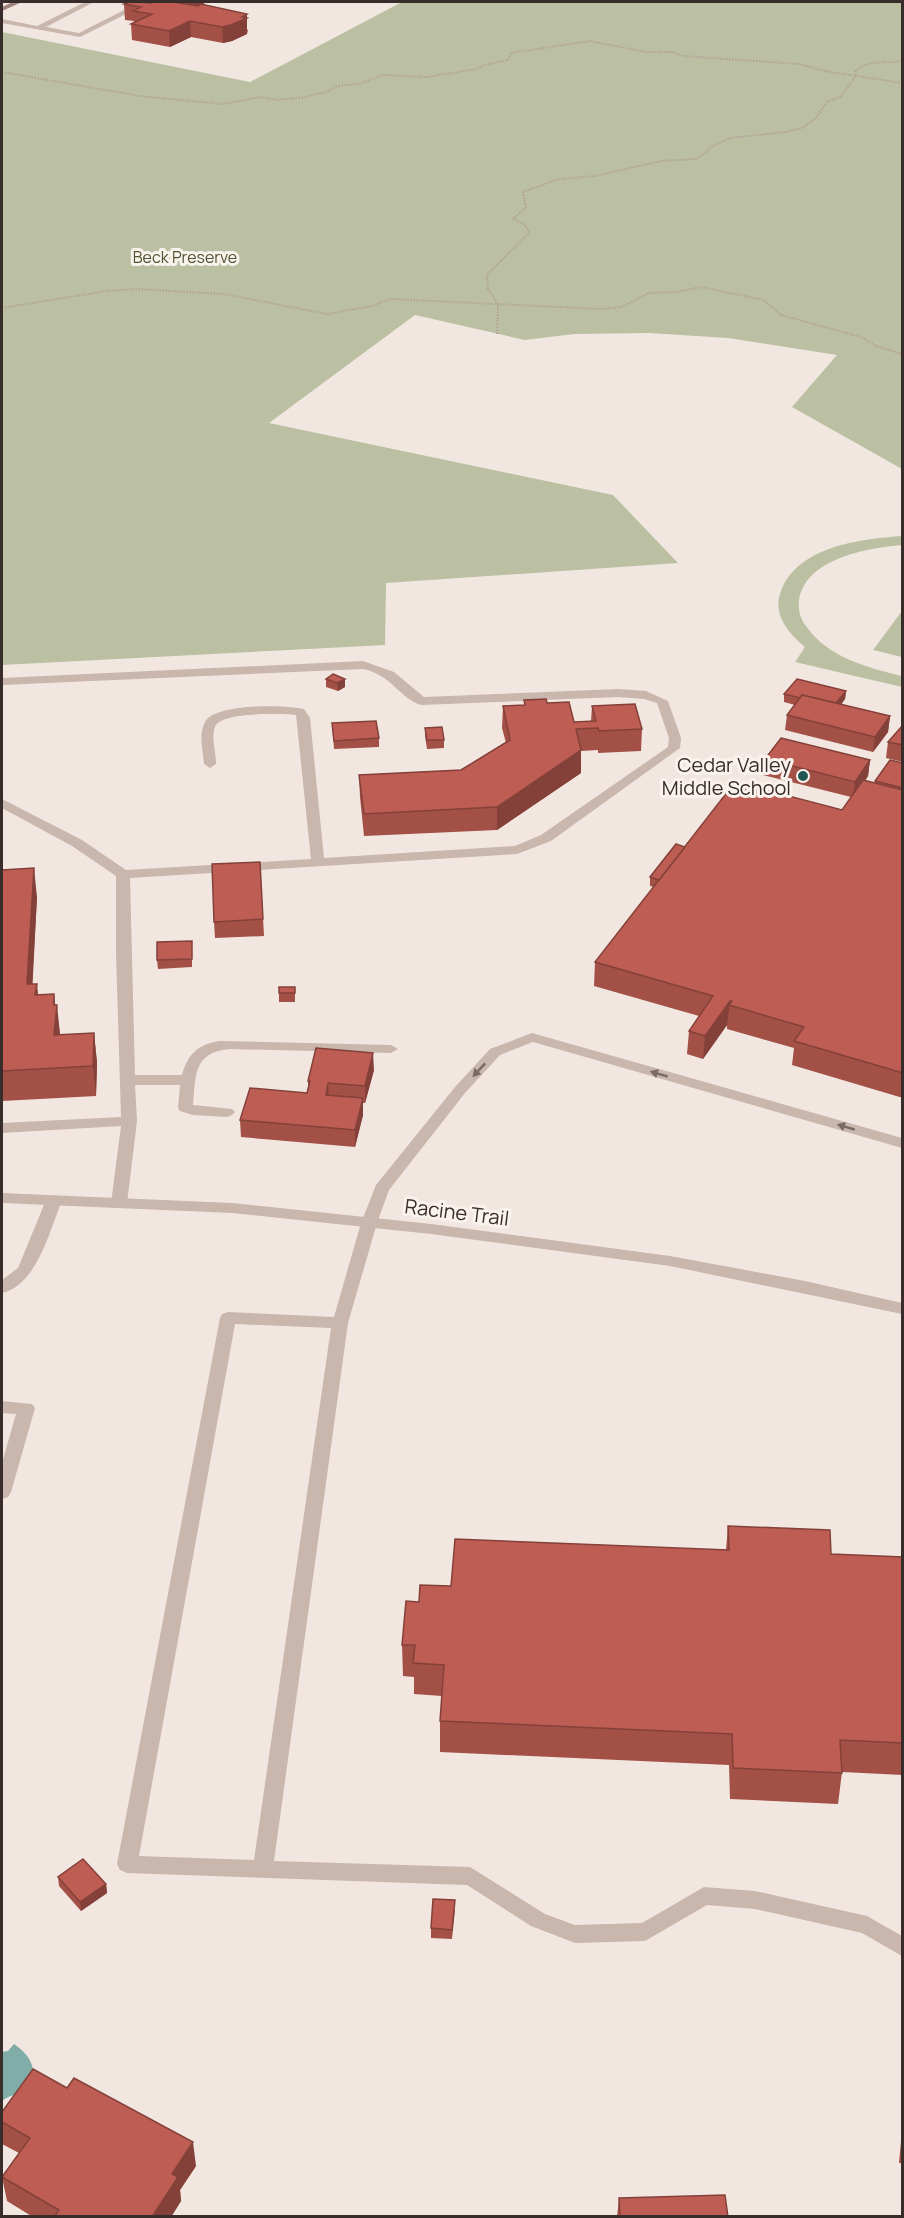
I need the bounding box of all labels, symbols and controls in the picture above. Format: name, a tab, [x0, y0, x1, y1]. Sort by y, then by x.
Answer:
park label: Beck Preserve	[133, 246, 237, 268]
place label: Cedar Valley Middle School	[662, 751, 791, 801]
marker: Cedar Valley Middle School	[796, 769, 810, 783]
one-way arrow	[473, 1062, 487, 1076]
one-way arrow	[650, 1068, 668, 1078]
one-way arrow	[837, 1122, 855, 1131]
street label: Racine Trail	[403, 1192, 511, 1232]

